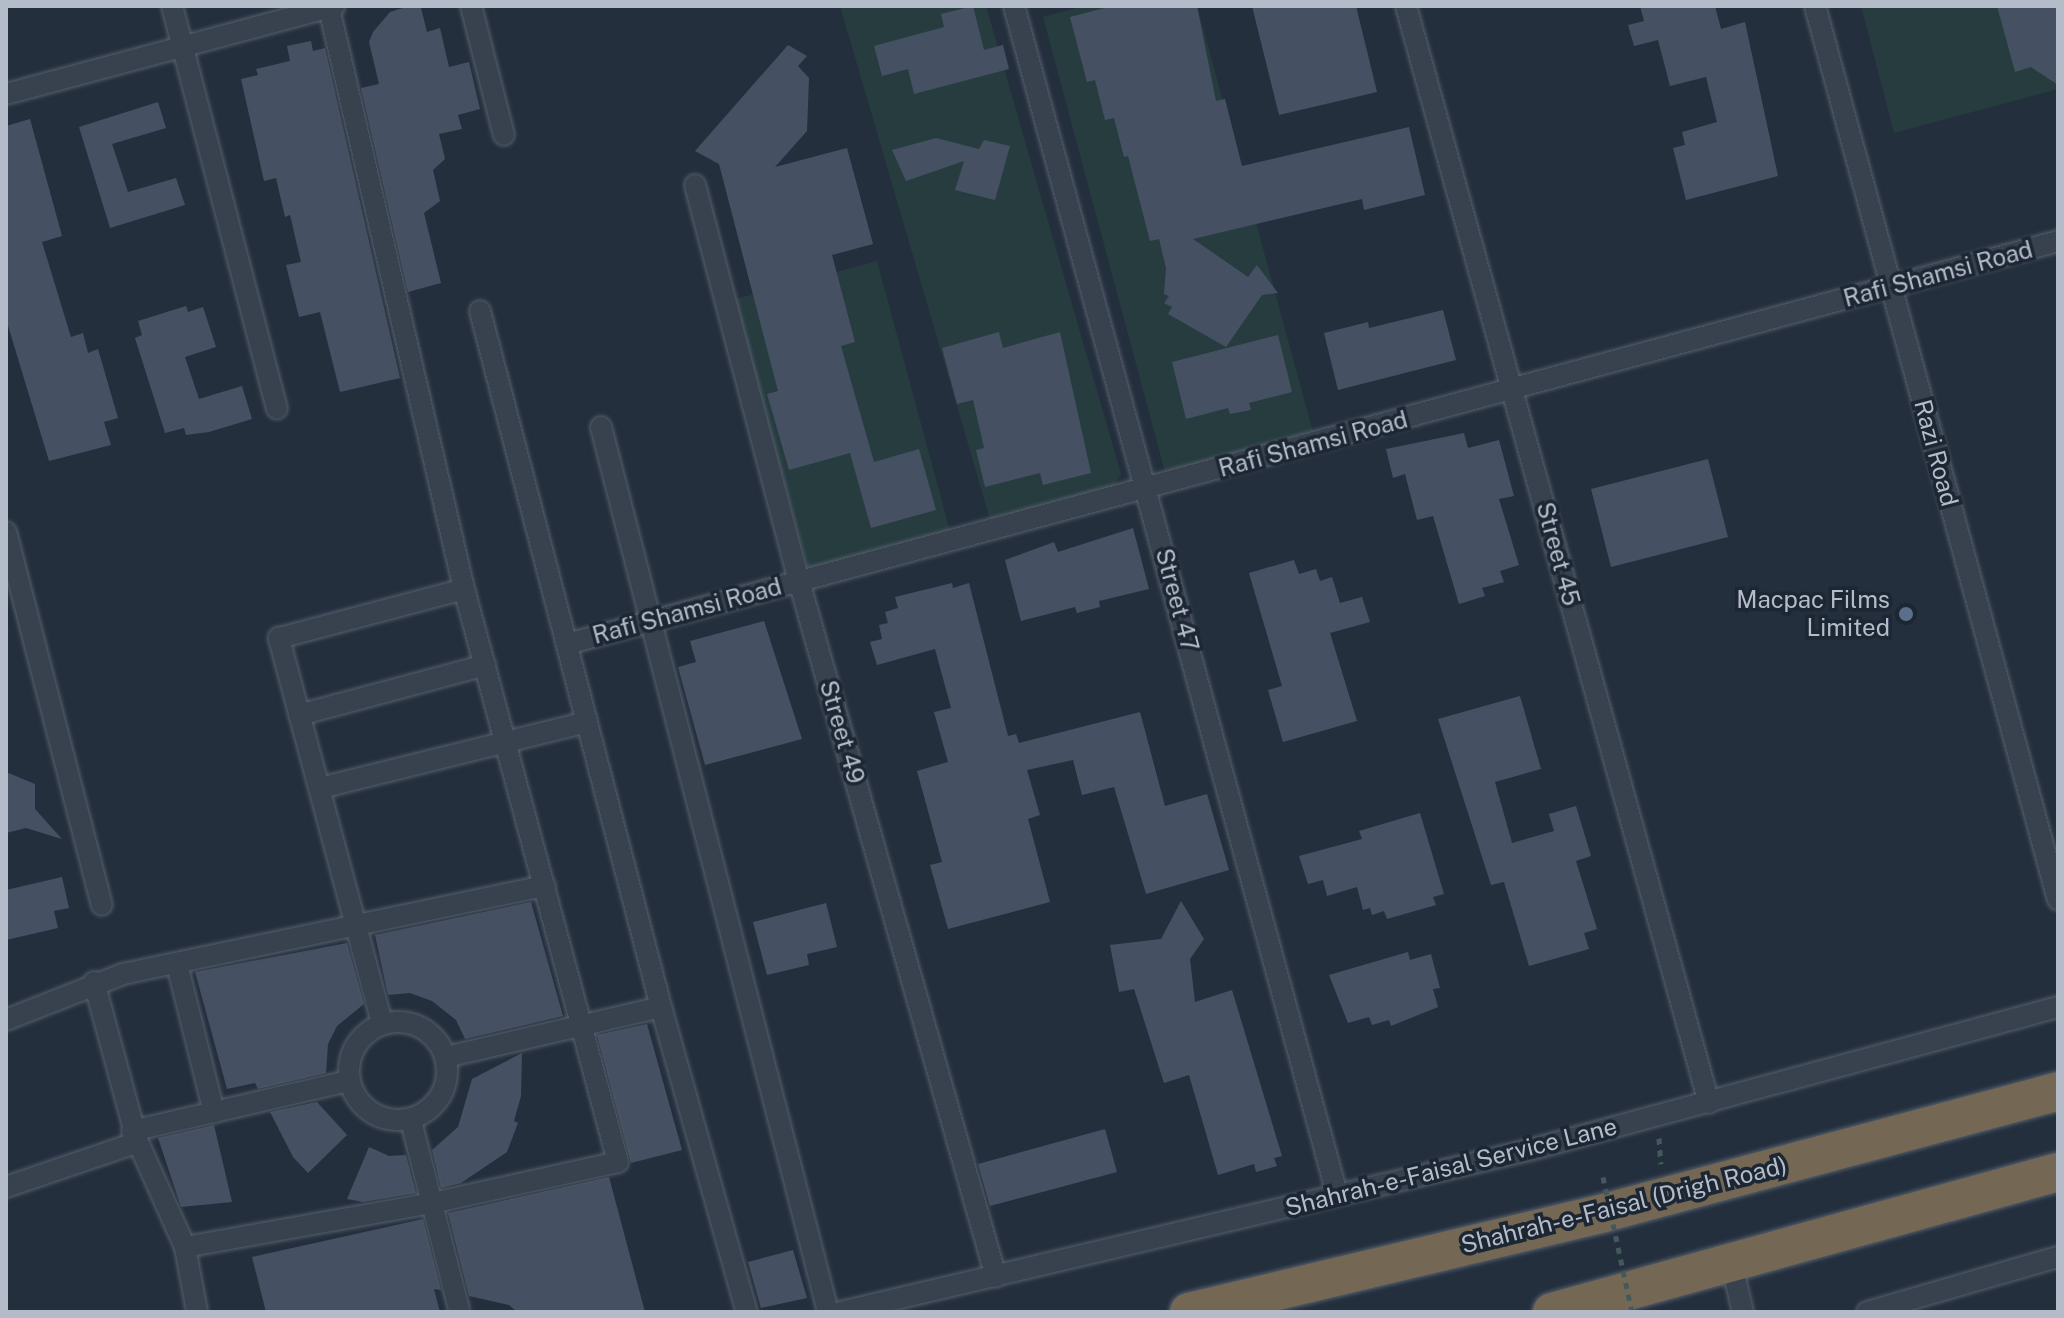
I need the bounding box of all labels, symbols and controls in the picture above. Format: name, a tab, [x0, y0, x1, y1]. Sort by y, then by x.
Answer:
street label: Rafi Shamsi Road	[1840, 235, 2036, 313]
street label: Razi Road	[1908, 396, 1964, 510]
street label: Rafi Shamsi Road	[1215, 405, 1411, 483]
street label: Street 45	[1530, 499, 1586, 609]
street label: Street 47	[1149, 545, 1205, 655]
street label: Rafi Shamsi Road	[589, 572, 785, 650]
place label: Macpac Films Limited	[1736, 586, 1890, 642]
marker: Macpac Films Limited	[1897, 605, 1915, 623]
street label: Street 49	[814, 677, 870, 787]
street label: Shahrah-e-Faisal Service Lane	[1282, 1112, 1620, 1222]
street label: Shahrah-e-Faisal (Drigh Road)	[1458, 1151, 1790, 1259]

